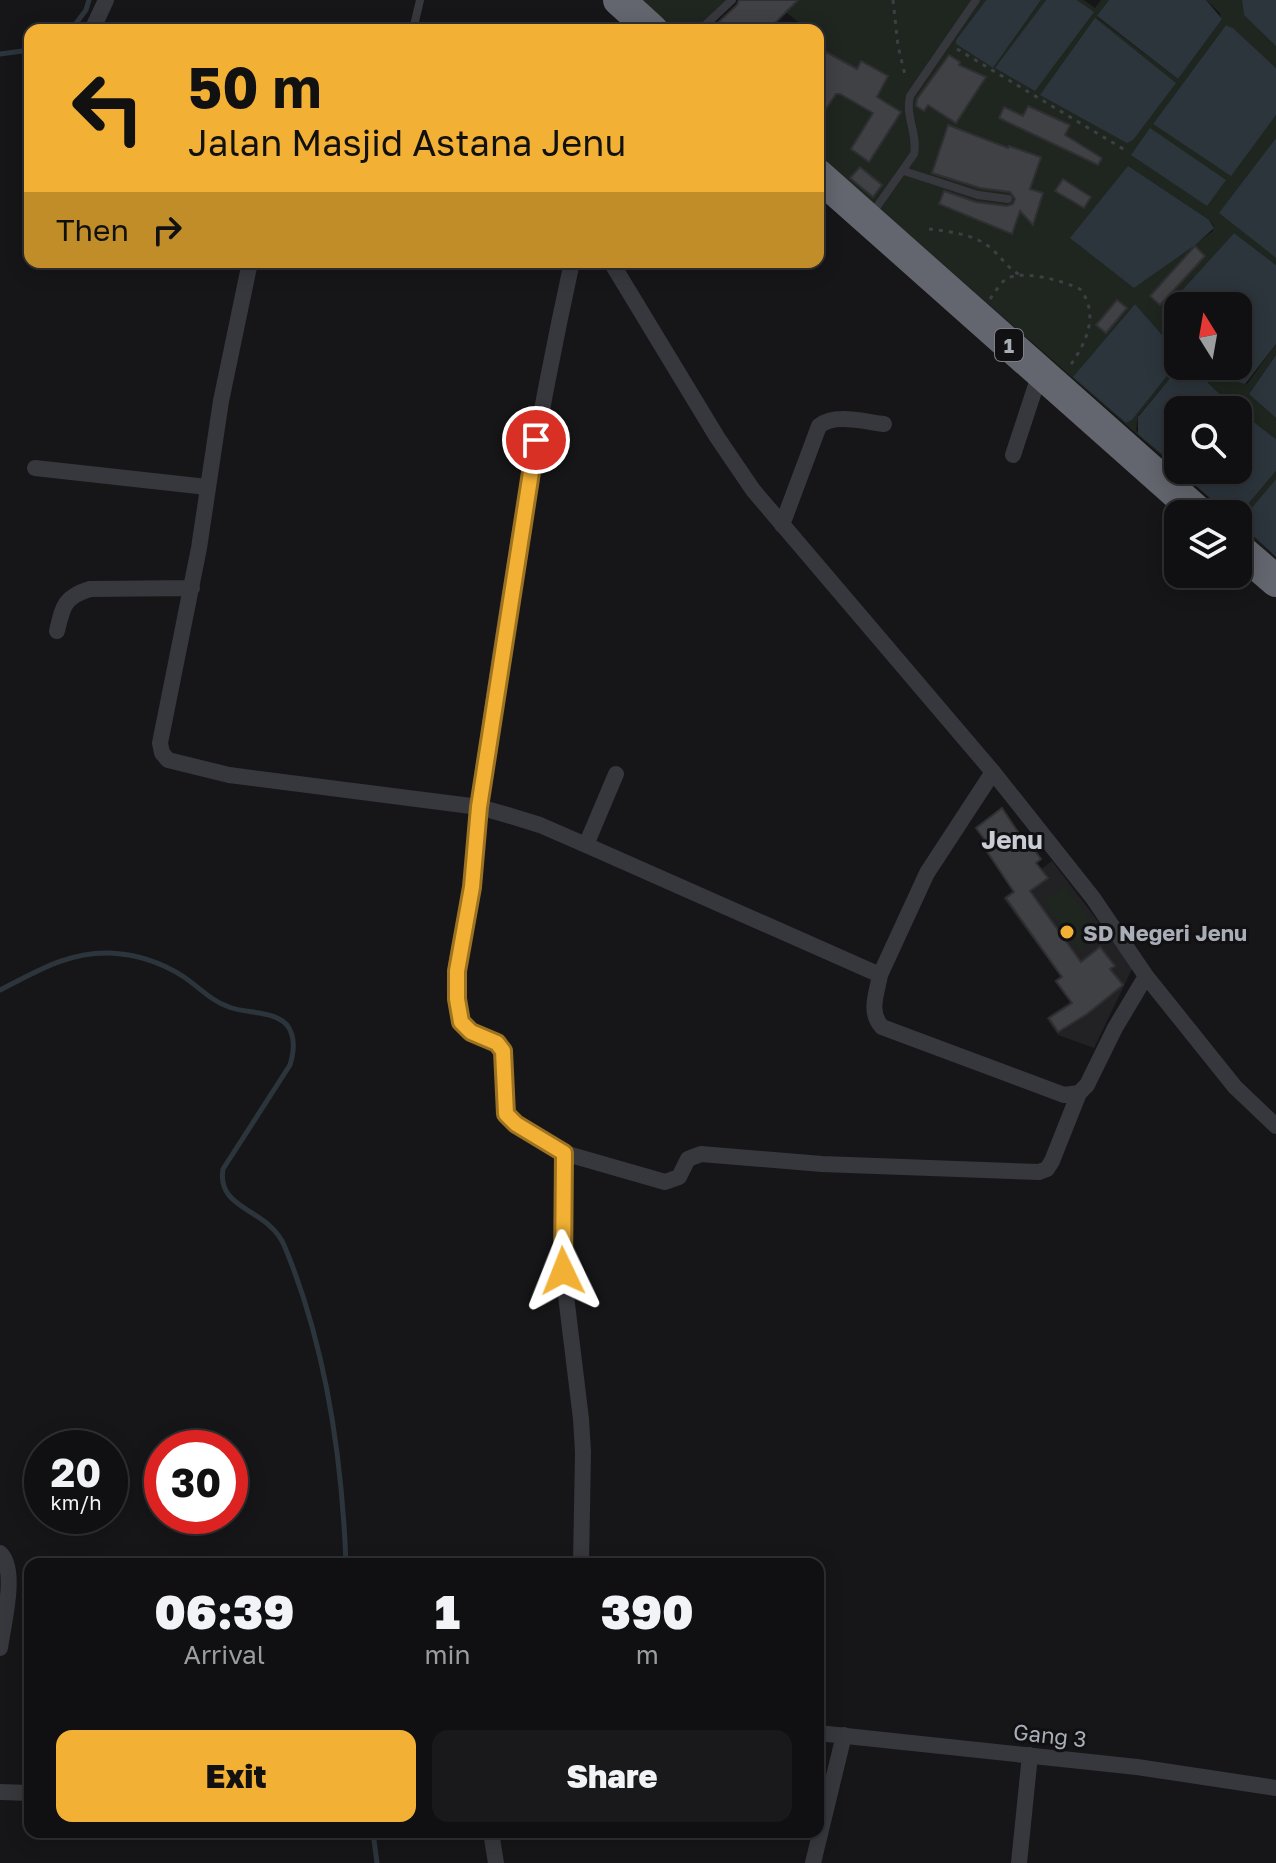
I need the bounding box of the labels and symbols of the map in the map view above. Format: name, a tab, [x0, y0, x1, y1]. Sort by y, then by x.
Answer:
north arrow	[1164, 292, 1252, 380]
road number: 1	[995, 329, 1023, 361]
pin	[502, 406, 570, 474]
district label: Jenu	[981, 824, 1043, 855]
place label: SD Negeri Jenu	[1083, 919, 1247, 946]
marker: SD Negeri Jenu	[1058, 923, 1076, 941]
position arrow	[521, 1229, 605, 1313]
speed limit sign: 30	[144, 1430, 248, 1534]
street label: Gang 3	[1012, 1718, 1088, 1752]

